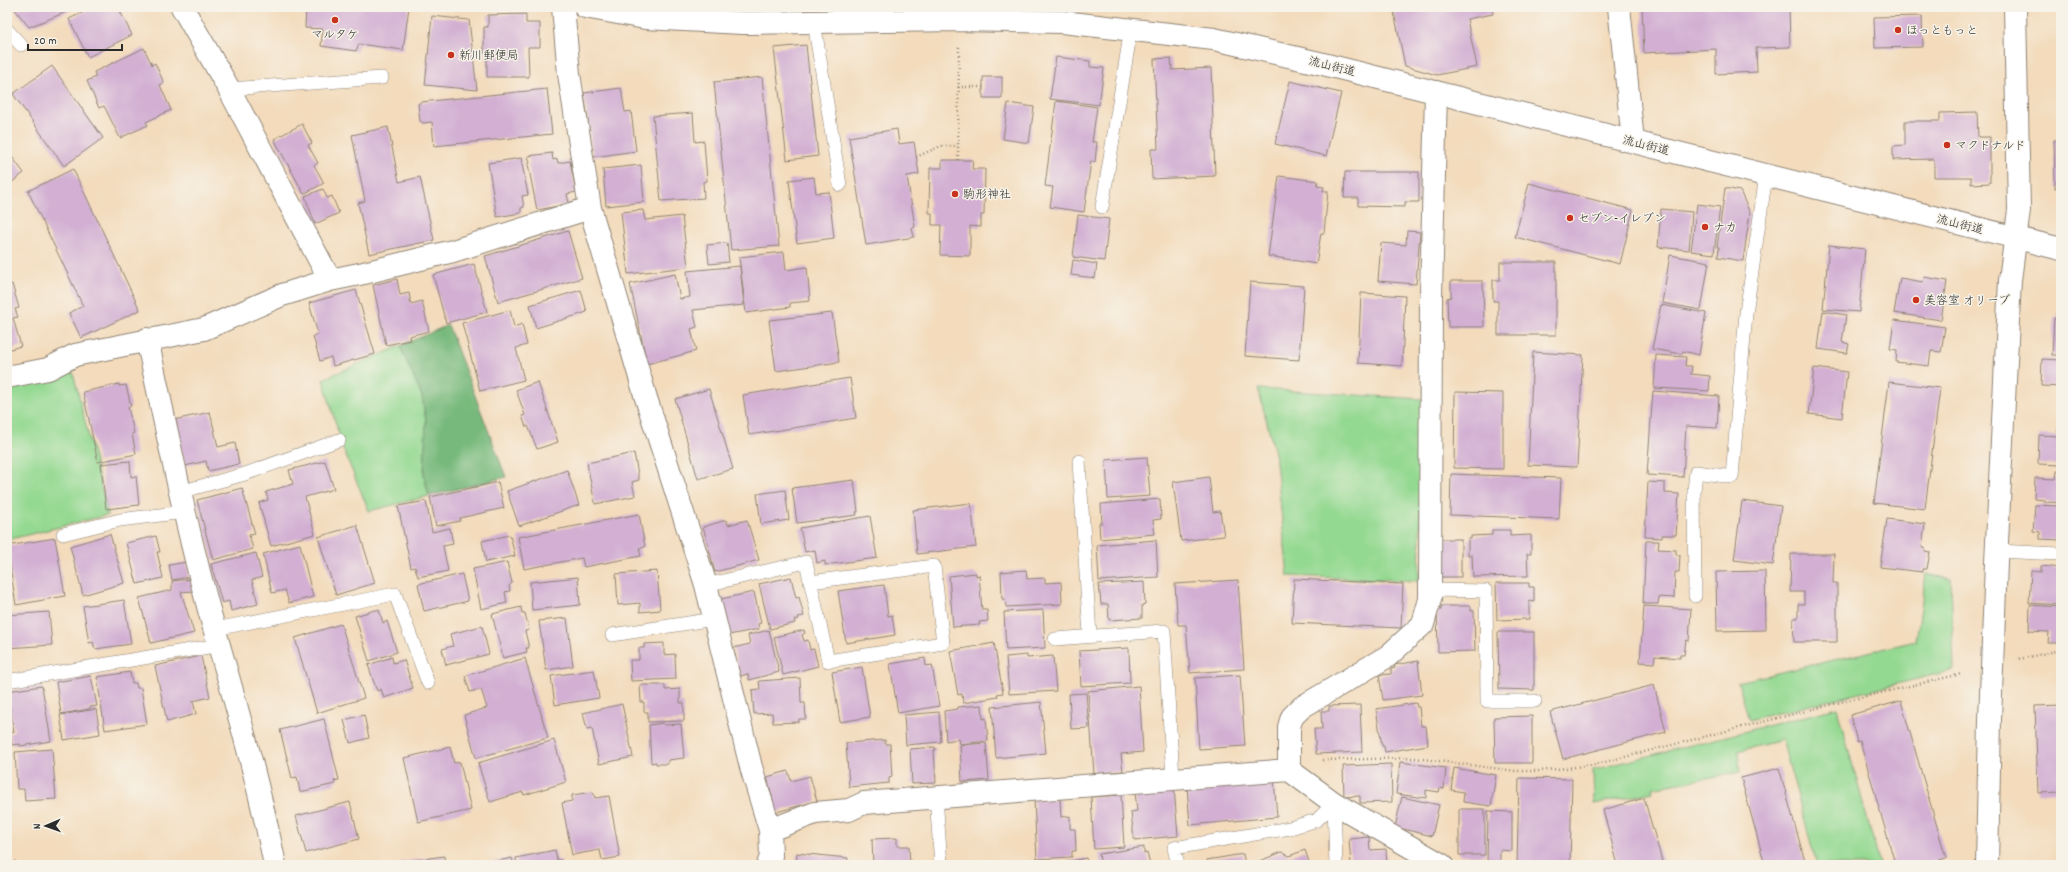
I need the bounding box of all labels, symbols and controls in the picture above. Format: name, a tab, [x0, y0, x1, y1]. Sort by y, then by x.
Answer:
marker: マルタケ	[330, 15, 340, 25]
place label: ほっともっと	[1906, 23, 1978, 40]
marker: ほっともっと	[1893, 25, 1903, 35]
scale bar	[28, 26, 122, 52]
place label: マルタケ	[311, 27, 359, 44]
text: 20 m	[34, 33, 57, 50]
place label: 新川郵便局	[459, 48, 519, 65]
marker: 新川郵便局	[446, 50, 456, 60]
street label: 流山街道	[1306, 53, 1357, 82]
street label: 流山街道	[1620, 132, 1671, 161]
place label: マクドナルド	[1955, 138, 2026, 155]
marker: マクドナルド	[1942, 140, 1952, 150]
place label: 駒形神社	[963, 187, 1011, 204]
marker: 駒形神社	[950, 189, 960, 199]
place label: セブン-イレブン	[1578, 211, 1666, 228]
street label: 流山街道	[1934, 211, 1985, 240]
marker: セブン-イレブン	[1565, 213, 1575, 223]
place label: ナカ	[1713, 220, 1737, 237]
marker: ナカ	[1700, 222, 1710, 232]
place label: 美容室 オリーブ	[1924, 293, 2010, 310]
marker: 美容室 オリーブ	[1911, 295, 1921, 305]
north arrow	[26, 806, 66, 846]
text: N	[30, 823, 46, 829]

